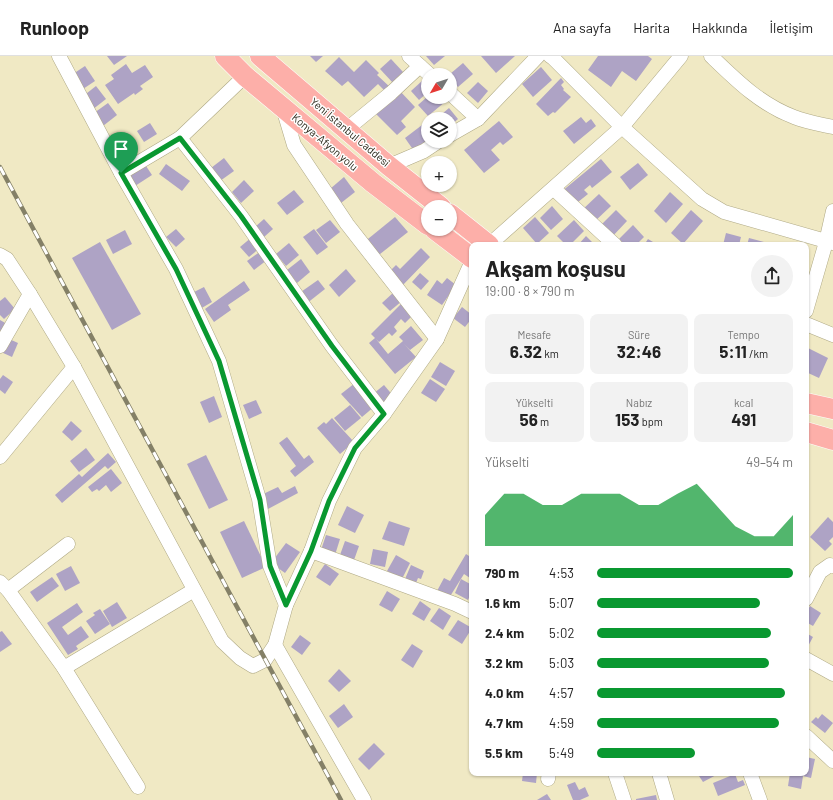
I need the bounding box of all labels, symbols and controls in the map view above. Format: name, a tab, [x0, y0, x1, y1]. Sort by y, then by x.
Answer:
text: Runloop	[20, 16, 89, 39]
text: Ana sayfa	[553, 19, 611, 36]
text: Harita	[633, 19, 670, 36]
text: Hakkında	[692, 19, 747, 36]
text: İletişim	[769, 19, 813, 36]
north arrow	[421, 68, 457, 104]
map controls	[421, 68, 457, 236]
street label: Yeni İstanbul Caddesi	[308, 94, 393, 169]
street label: Konya-Afyon yolu	[290, 110, 361, 173]
button: layers	[421, 112, 457, 148]
pin	[104, 132, 138, 173]
icon: arrive	[110, 138, 132, 160]
button: +	[421, 156, 457, 192]
button: −	[421, 200, 457, 236]
text: Akşam koşusu	[485, 255, 626, 281]
button: share	[751, 255, 793, 297]
text: 19:00 · 8 × 790 m	[485, 283, 574, 299]
text: Mesafe	[517, 328, 551, 341]
text: Süre	[628, 328, 650, 341]
text: Tempo	[727, 328, 760, 341]
text: 6.32	[510, 341, 542, 361]
text: 32:46	[617, 341, 661, 361]
text: 5:11	[719, 341, 747, 361]
text: km	[542, 347, 559, 360]
text: /km	[747, 347, 768, 360]
text: Yükselti	[516, 396, 553, 409]
text: Nabız	[626, 396, 652, 409]
text: kcal	[734, 396, 753, 409]
text: 56	[520, 409, 538, 429]
text: 153	[615, 409, 639, 429]
text: 491	[731, 409, 756, 429]
text: m	[538, 415, 549, 428]
text: bpm	[639, 415, 663, 428]
text: Yükselti	[485, 454, 529, 470]
text: 49–54 m	[746, 454, 793, 470]
text: 790 m	[485, 565, 519, 581]
text: 4:53	[549, 565, 574, 581]
text: 1.6 km	[485, 595, 520, 611]
text: 5:07	[549, 595, 574, 611]
text: 2.4 km	[485, 625, 524, 641]
text: 5:02	[549, 625, 574, 641]
text: 3.2 km	[485, 655, 523, 671]
text: 5:03	[549, 655, 574, 671]
text: 4.0 km	[485, 685, 524, 701]
text: 4:57	[549, 685, 573, 701]
text: 4.7 km	[485, 715, 523, 731]
text: 4:59	[549, 715, 574, 731]
text: 5.5 km	[485, 745, 523, 761]
text: 5:49	[549, 745, 574, 761]

